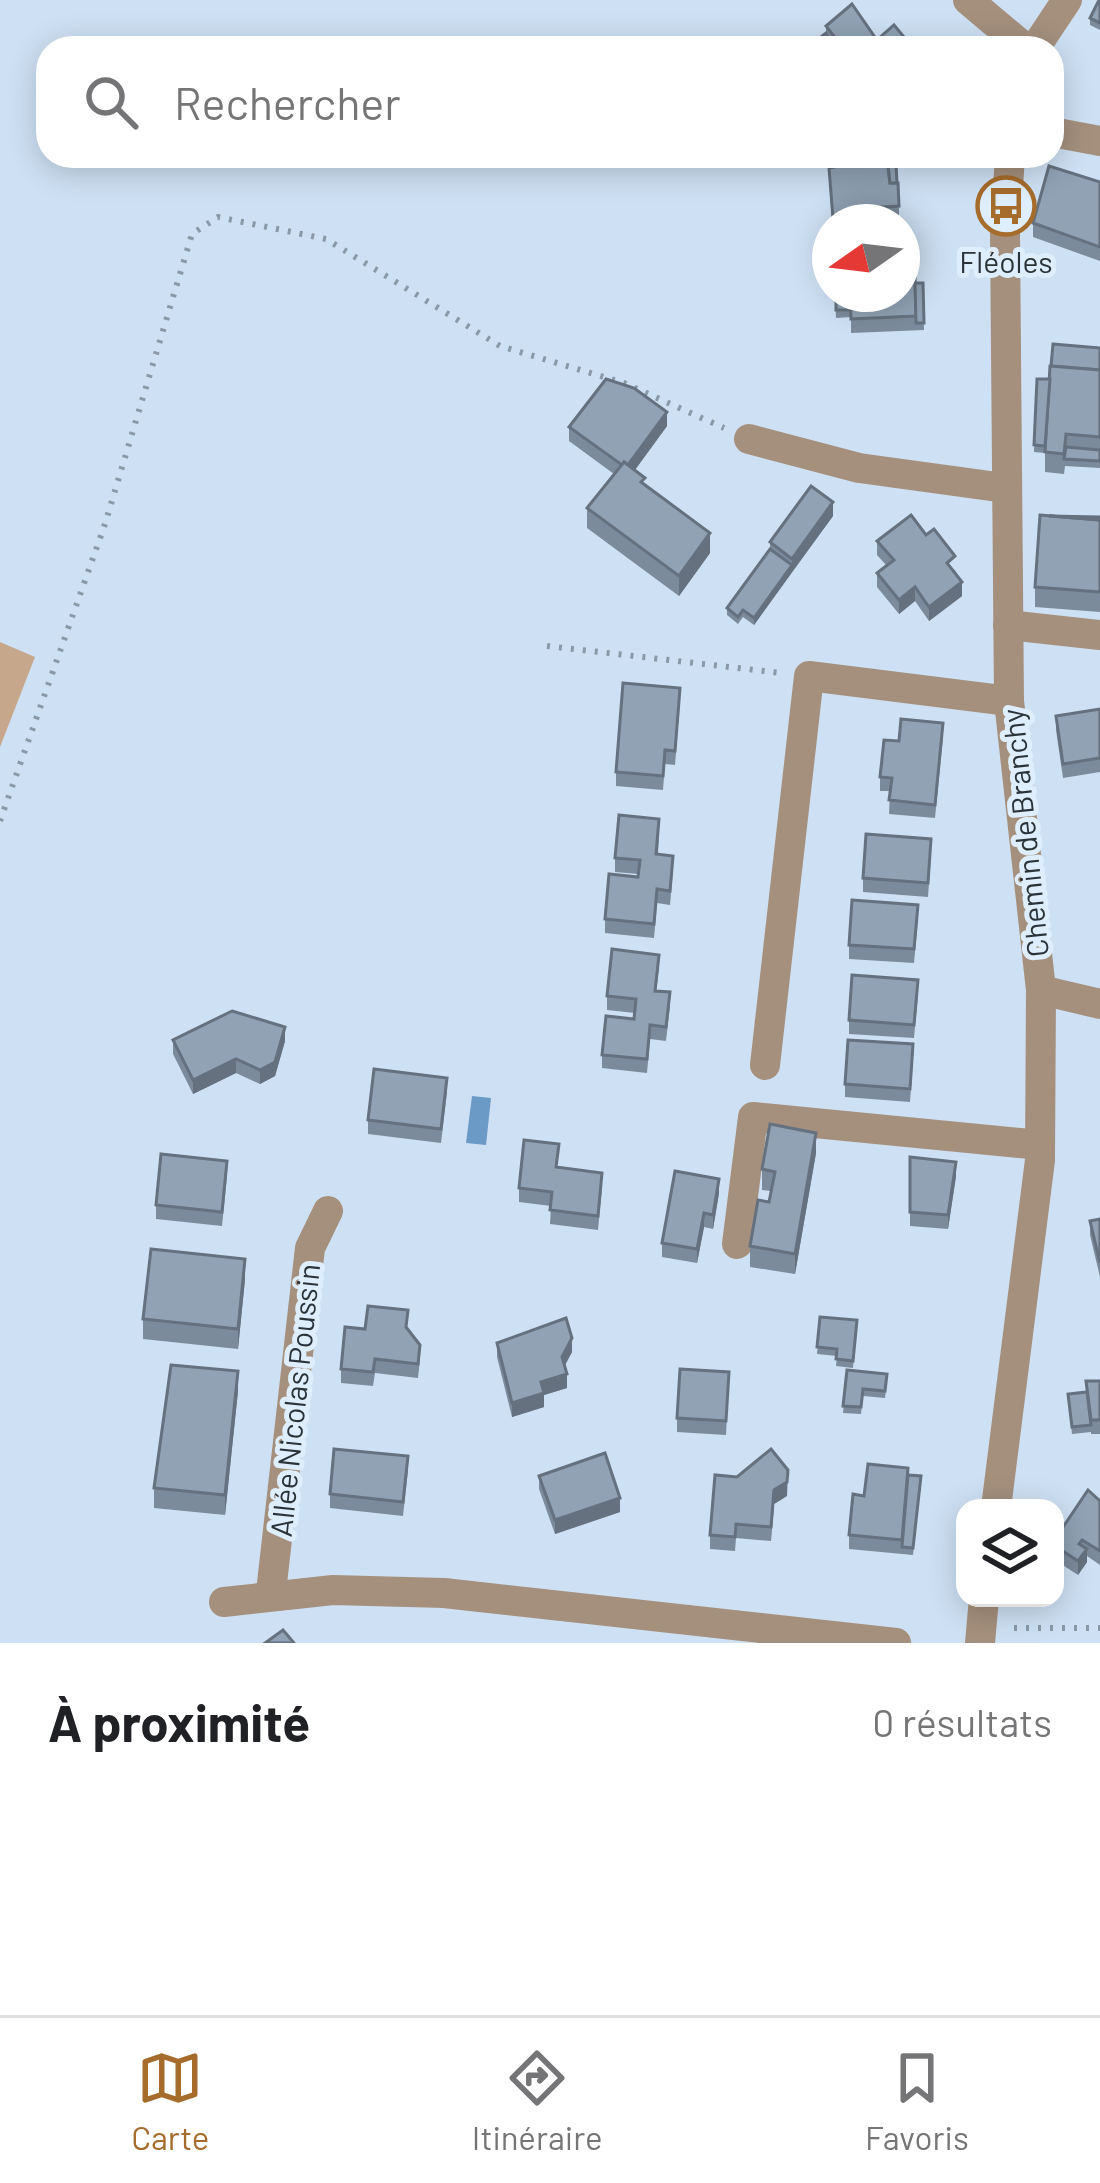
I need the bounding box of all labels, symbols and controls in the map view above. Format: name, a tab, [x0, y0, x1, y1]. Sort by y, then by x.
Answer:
search box	[36, 36, 1064, 168]
icon: search	[78, 69, 144, 135]
text: Rechercher	[174, 75, 401, 129]
bus stop icon: Fléoles	[975, 175, 1037, 237]
north arrow	[812, 204, 920, 312]
place label: Fléoles	[959, 243, 1053, 279]
street label: Chemin de Branchy	[993, 707, 1055, 959]
street label: Allée Nicolas Poussin	[262, 1262, 326, 1538]
map controls	[956, 1499, 1064, 1607]
button: layers	[956, 1499, 1064, 1607]
text: À proximité	[48, 1691, 310, 1752]
text: 0 résultats	[872, 1698, 1052, 1745]
tab: Carte	[131, 2045, 209, 2157]
tab: Itinéraire	[472, 2045, 603, 2157]
tab: Favoris	[865, 2045, 969, 2157]

